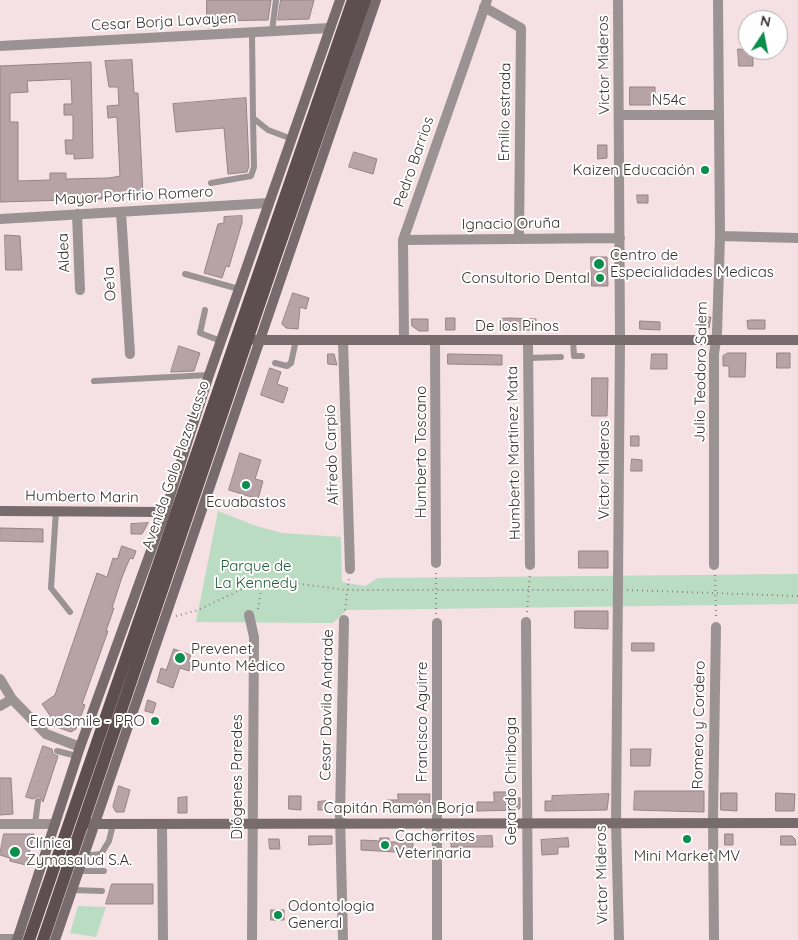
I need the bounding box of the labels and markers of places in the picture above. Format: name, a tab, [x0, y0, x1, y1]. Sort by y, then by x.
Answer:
place label: Kaizen Educación	[572, 161, 695, 179]
marker: Kaizen Educación	[699, 164, 711, 176]
place label: Centro de Especialidades Medicas	[610, 246, 774, 281]
marker: Centro de Especialidades Medicas	[592, 257, 606, 271]
place label: Consultorio Dental	[462, 269, 590, 287]
marker: Consultorio Dental	[594, 272, 606, 284]
marker: Ecuabastos	[240, 479, 252, 491]
place label: Ecuabastos	[206, 493, 286, 511]
place label: Prevenet Punto Médico	[191, 640, 285, 675]
marker: Prevenet Punto Médico	[173, 651, 187, 665]
place label: EcuaSmile - PRO	[30, 712, 145, 730]
marker: EcuaSmile - PRO	[149, 715, 161, 727]
place label: Cachorritos Veterinaria	[395, 827, 475, 862]
marker: Mini Market MV	[681, 833, 693, 845]
place label: Clínica Zymasalud S.A.	[26, 834, 132, 869]
marker: Cachorritos Veterinaria	[379, 839, 391, 851]
marker: Clínica Zymasalud S.A.	[8, 845, 22, 859]
place label: Mini Market MV	[634, 847, 740, 865]
place label: Odontologia General	[288, 897, 375, 932]
marker: Odontologia General	[272, 909, 284, 921]

